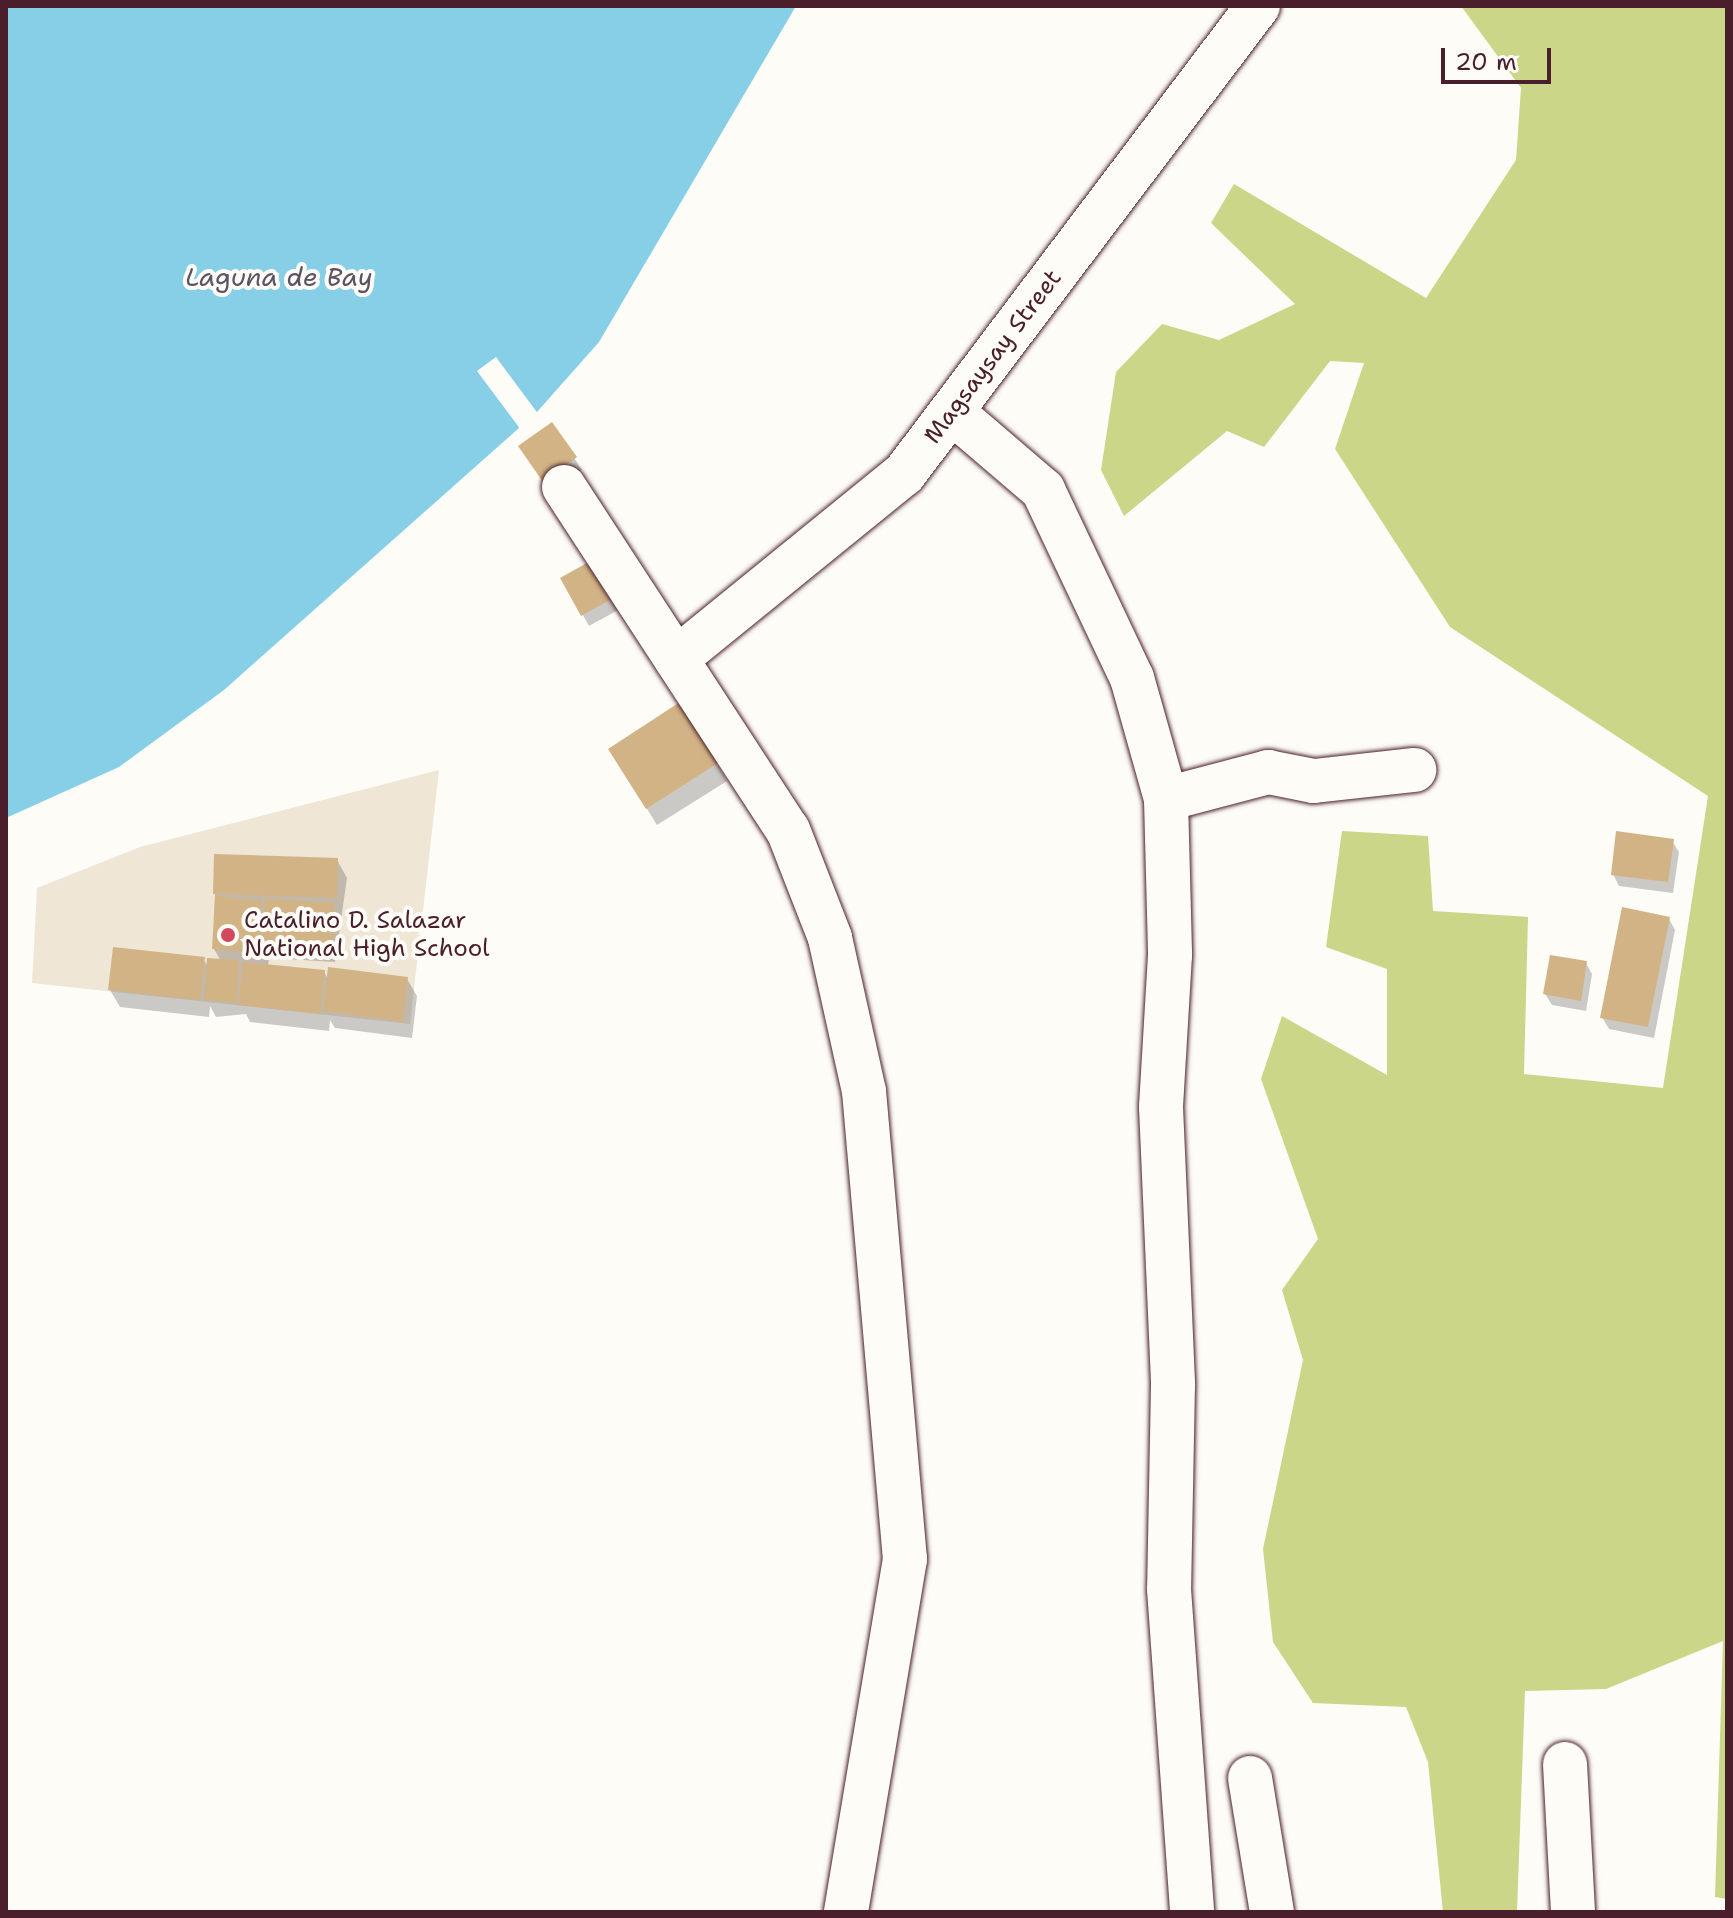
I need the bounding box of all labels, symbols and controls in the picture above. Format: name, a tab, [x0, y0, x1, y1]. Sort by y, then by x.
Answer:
scale bar	[1445, 32, 1555, 82]
text: 20 m	[1455, 46, 1517, 78]
water label: Laguna de Bay	[185, 261, 373, 293]
street label: Magsaysay Street	[918, 264, 1068, 450]
place label: Catalino D. Salazar National High School	[244, 907, 490, 963]
marker: Catalino D. Salazar National High School	[219, 926, 237, 944]

